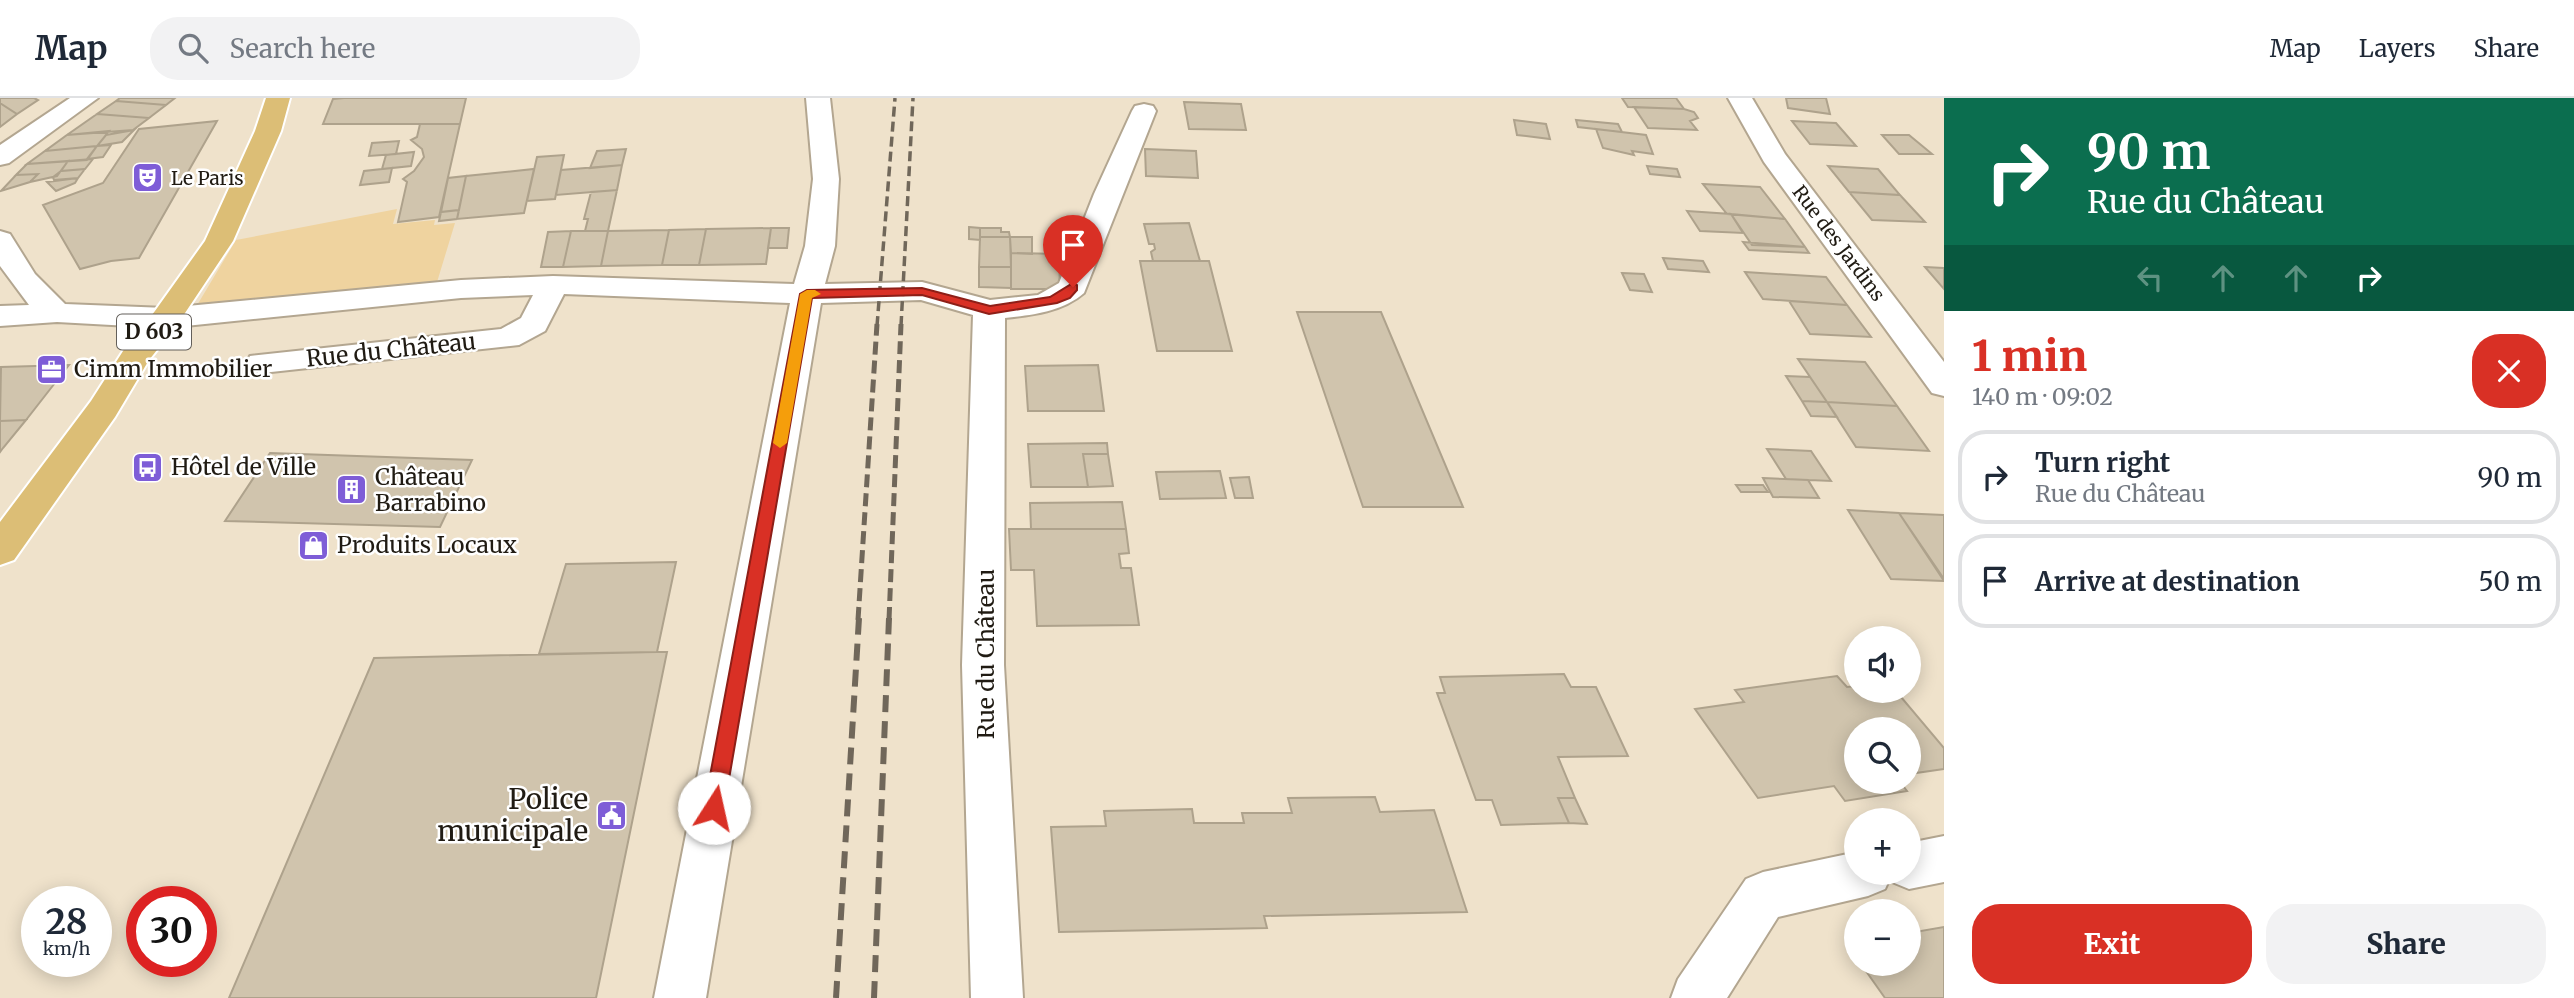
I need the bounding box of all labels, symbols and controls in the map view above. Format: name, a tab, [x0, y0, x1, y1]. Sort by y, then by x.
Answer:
search box	[150, 17, 640, 80]
text: Map	[35, 28, 108, 69]
icon: search	[174, 29, 212, 67]
text: Search here	[230, 32, 375, 65]
text: Map	[2270, 33, 2321, 64]
text: Layers	[2359, 33, 2435, 64]
text: Share	[2473, 33, 2539, 64]
text: 90 m	[2087, 121, 2211, 182]
icon: right	[1972, 126, 2063, 217]
theatre icon: Le Paris	[131, 161, 165, 195]
place label: Le Paris	[171, 166, 244, 190]
street label: Rue des Jardins	[1788, 180, 1890, 306]
text: Rue du Château	[2087, 182, 2324, 222]
pin	[1043, 215, 1103, 287]
icon: arrive	[1054, 226, 1092, 264]
icon: left	[2131, 259, 2169, 297]
icon: ahead	[2204, 259, 2242, 297]
icon: ahead	[2277, 259, 2315, 297]
icon: right	[2350, 259, 2388, 297]
road number: D 603	[117, 314, 191, 350]
street label: Rue du Château	[305, 326, 477, 373]
text: 1 min	[1972, 330, 2087, 382]
button: close	[2472, 334, 2546, 408]
office icon: Cimm Immobilier	[34, 352, 68, 386]
place label: Cimm Immobilier	[74, 354, 272, 383]
text: 140 m · 09:02	[1972, 382, 2113, 411]
text: Turn right	[2035, 446, 2170, 479]
bus stop icon: Hôtel de Ville	[131, 450, 165, 484]
place label: Hôtel de Ville	[171, 452, 316, 481]
icon: right	[1976, 458, 2014, 496]
text: 90 m	[2478, 461, 2542, 494]
place label: Château Barrabino	[375, 462, 486, 517]
building icon: Château Barrabino	[335, 473, 369, 507]
text: Rue du Château	[2035, 479, 2206, 508]
shop icon: Produits Locaux	[297, 528, 331, 562]
place label: Produits Locaux	[337, 530, 517, 559]
icon: arrive	[1976, 562, 2014, 600]
text: Arrive at destination	[2035, 565, 2300, 598]
text: 50 m	[2478, 565, 2542, 598]
street label: Rue du Château	[971, 569, 1000, 739]
map controls	[1844, 626, 1921, 976]
button: sound	[1844, 626, 1921, 703]
button: search	[1844, 717, 1921, 794]
position arrow	[677, 771, 751, 845]
place label: Police municipale	[437, 781, 588, 849]
public building icon: Police municipale	[594, 798, 628, 832]
button: +	[1844, 808, 1921, 885]
speed limit sign: 30	[126, 886, 217, 977]
button: −	[1844, 899, 1921, 976]
text: 28	[45, 900, 88, 944]
button: Exit	[1972, 904, 2252, 984]
button: Share	[2266, 904, 2546, 984]
text: km/h	[43, 937, 90, 960]

